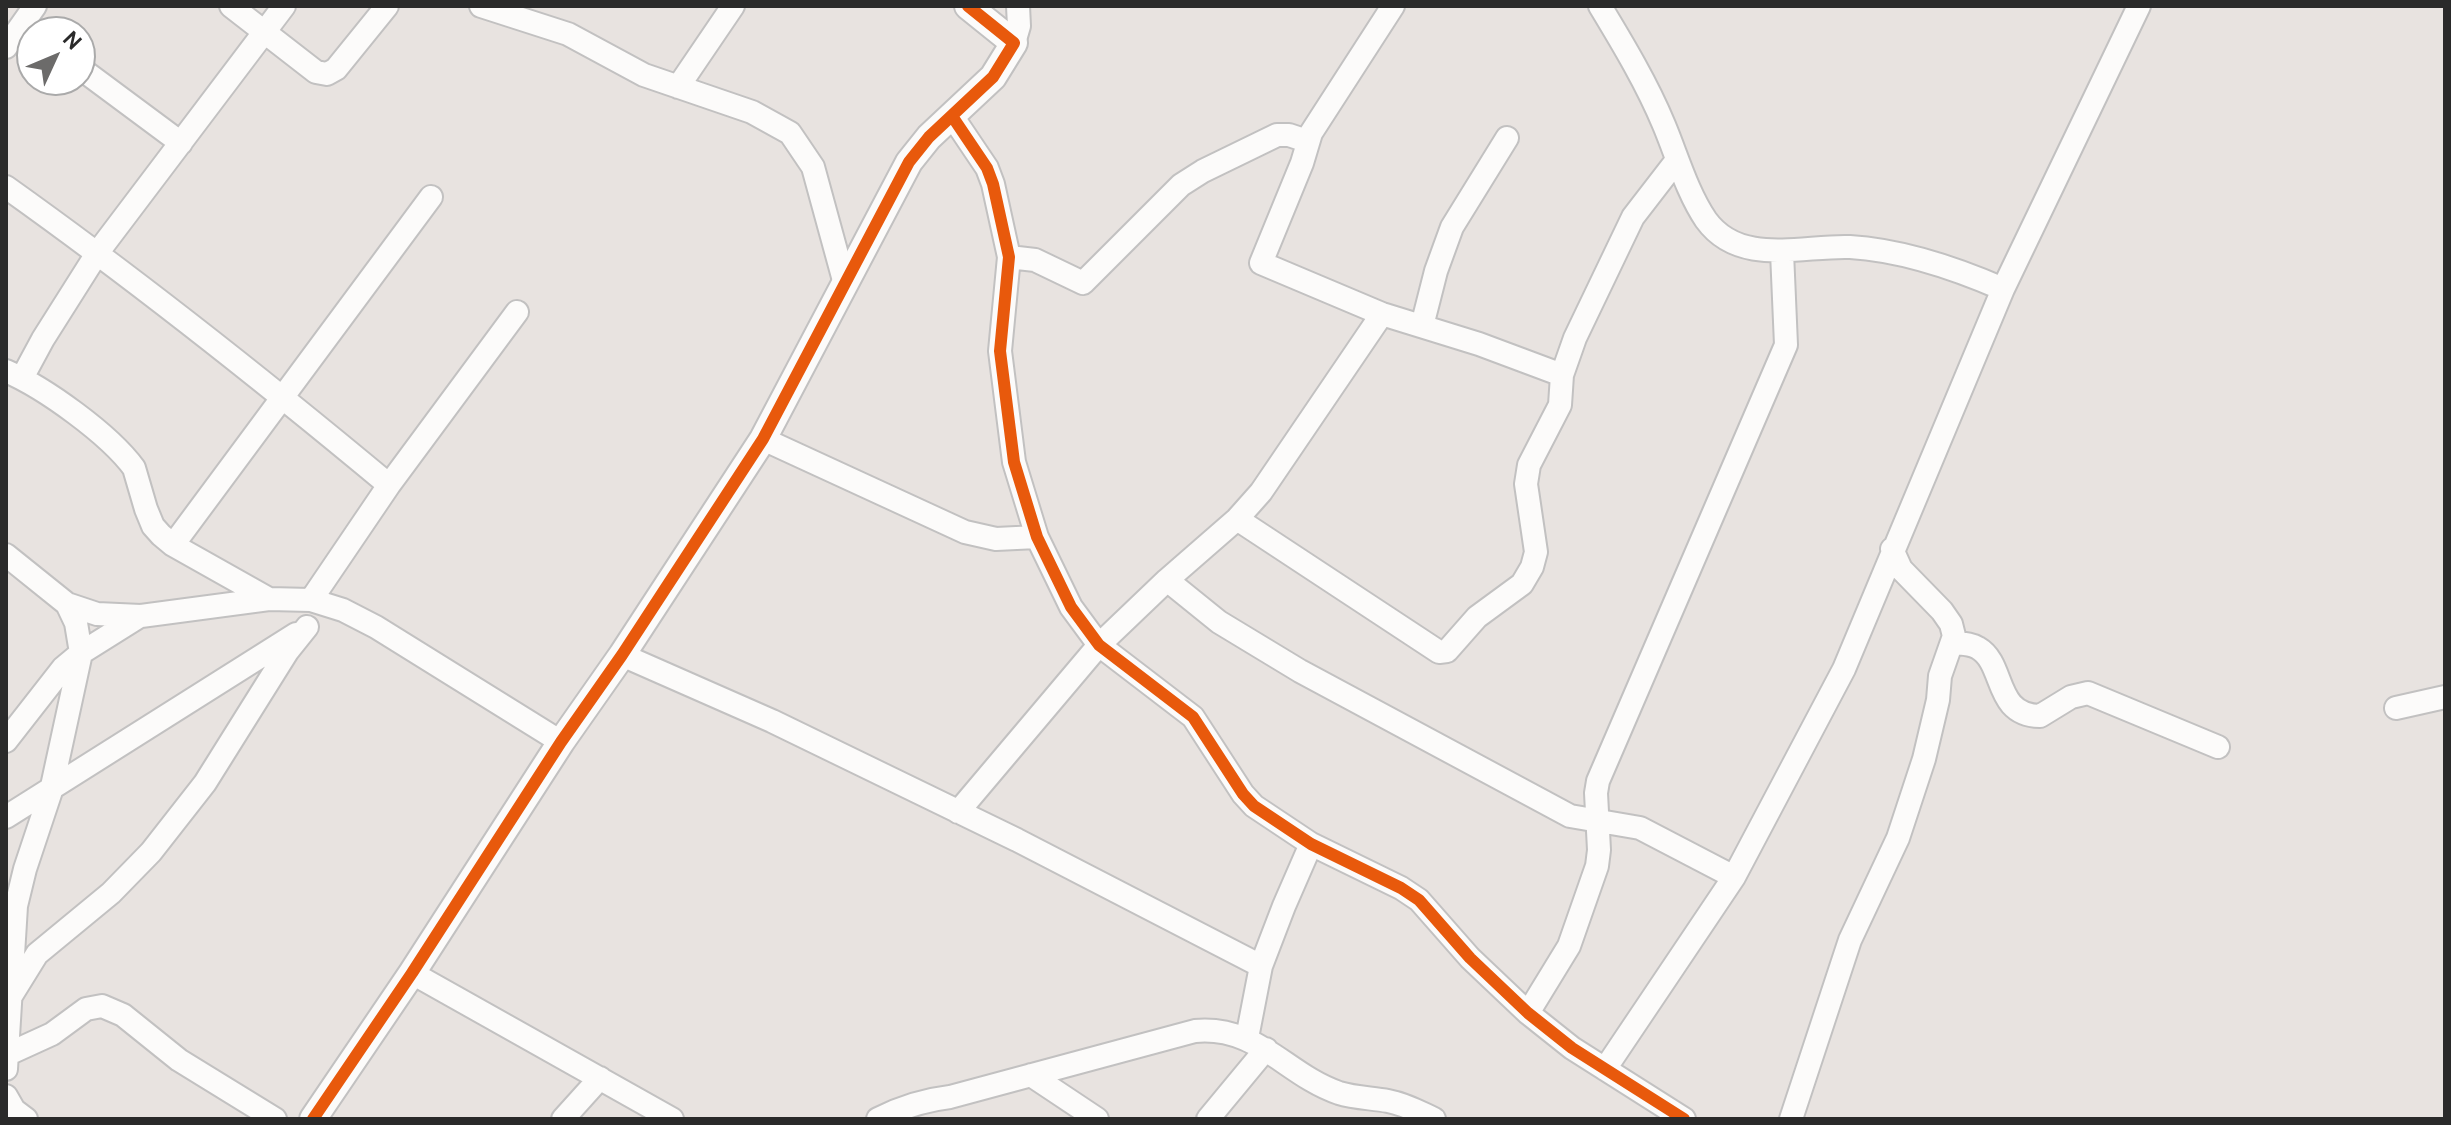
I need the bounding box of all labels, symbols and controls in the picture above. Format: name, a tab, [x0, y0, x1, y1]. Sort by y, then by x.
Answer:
north arrow	[16, 16, 96, 96]
text: N	[57, 25, 87, 55]

